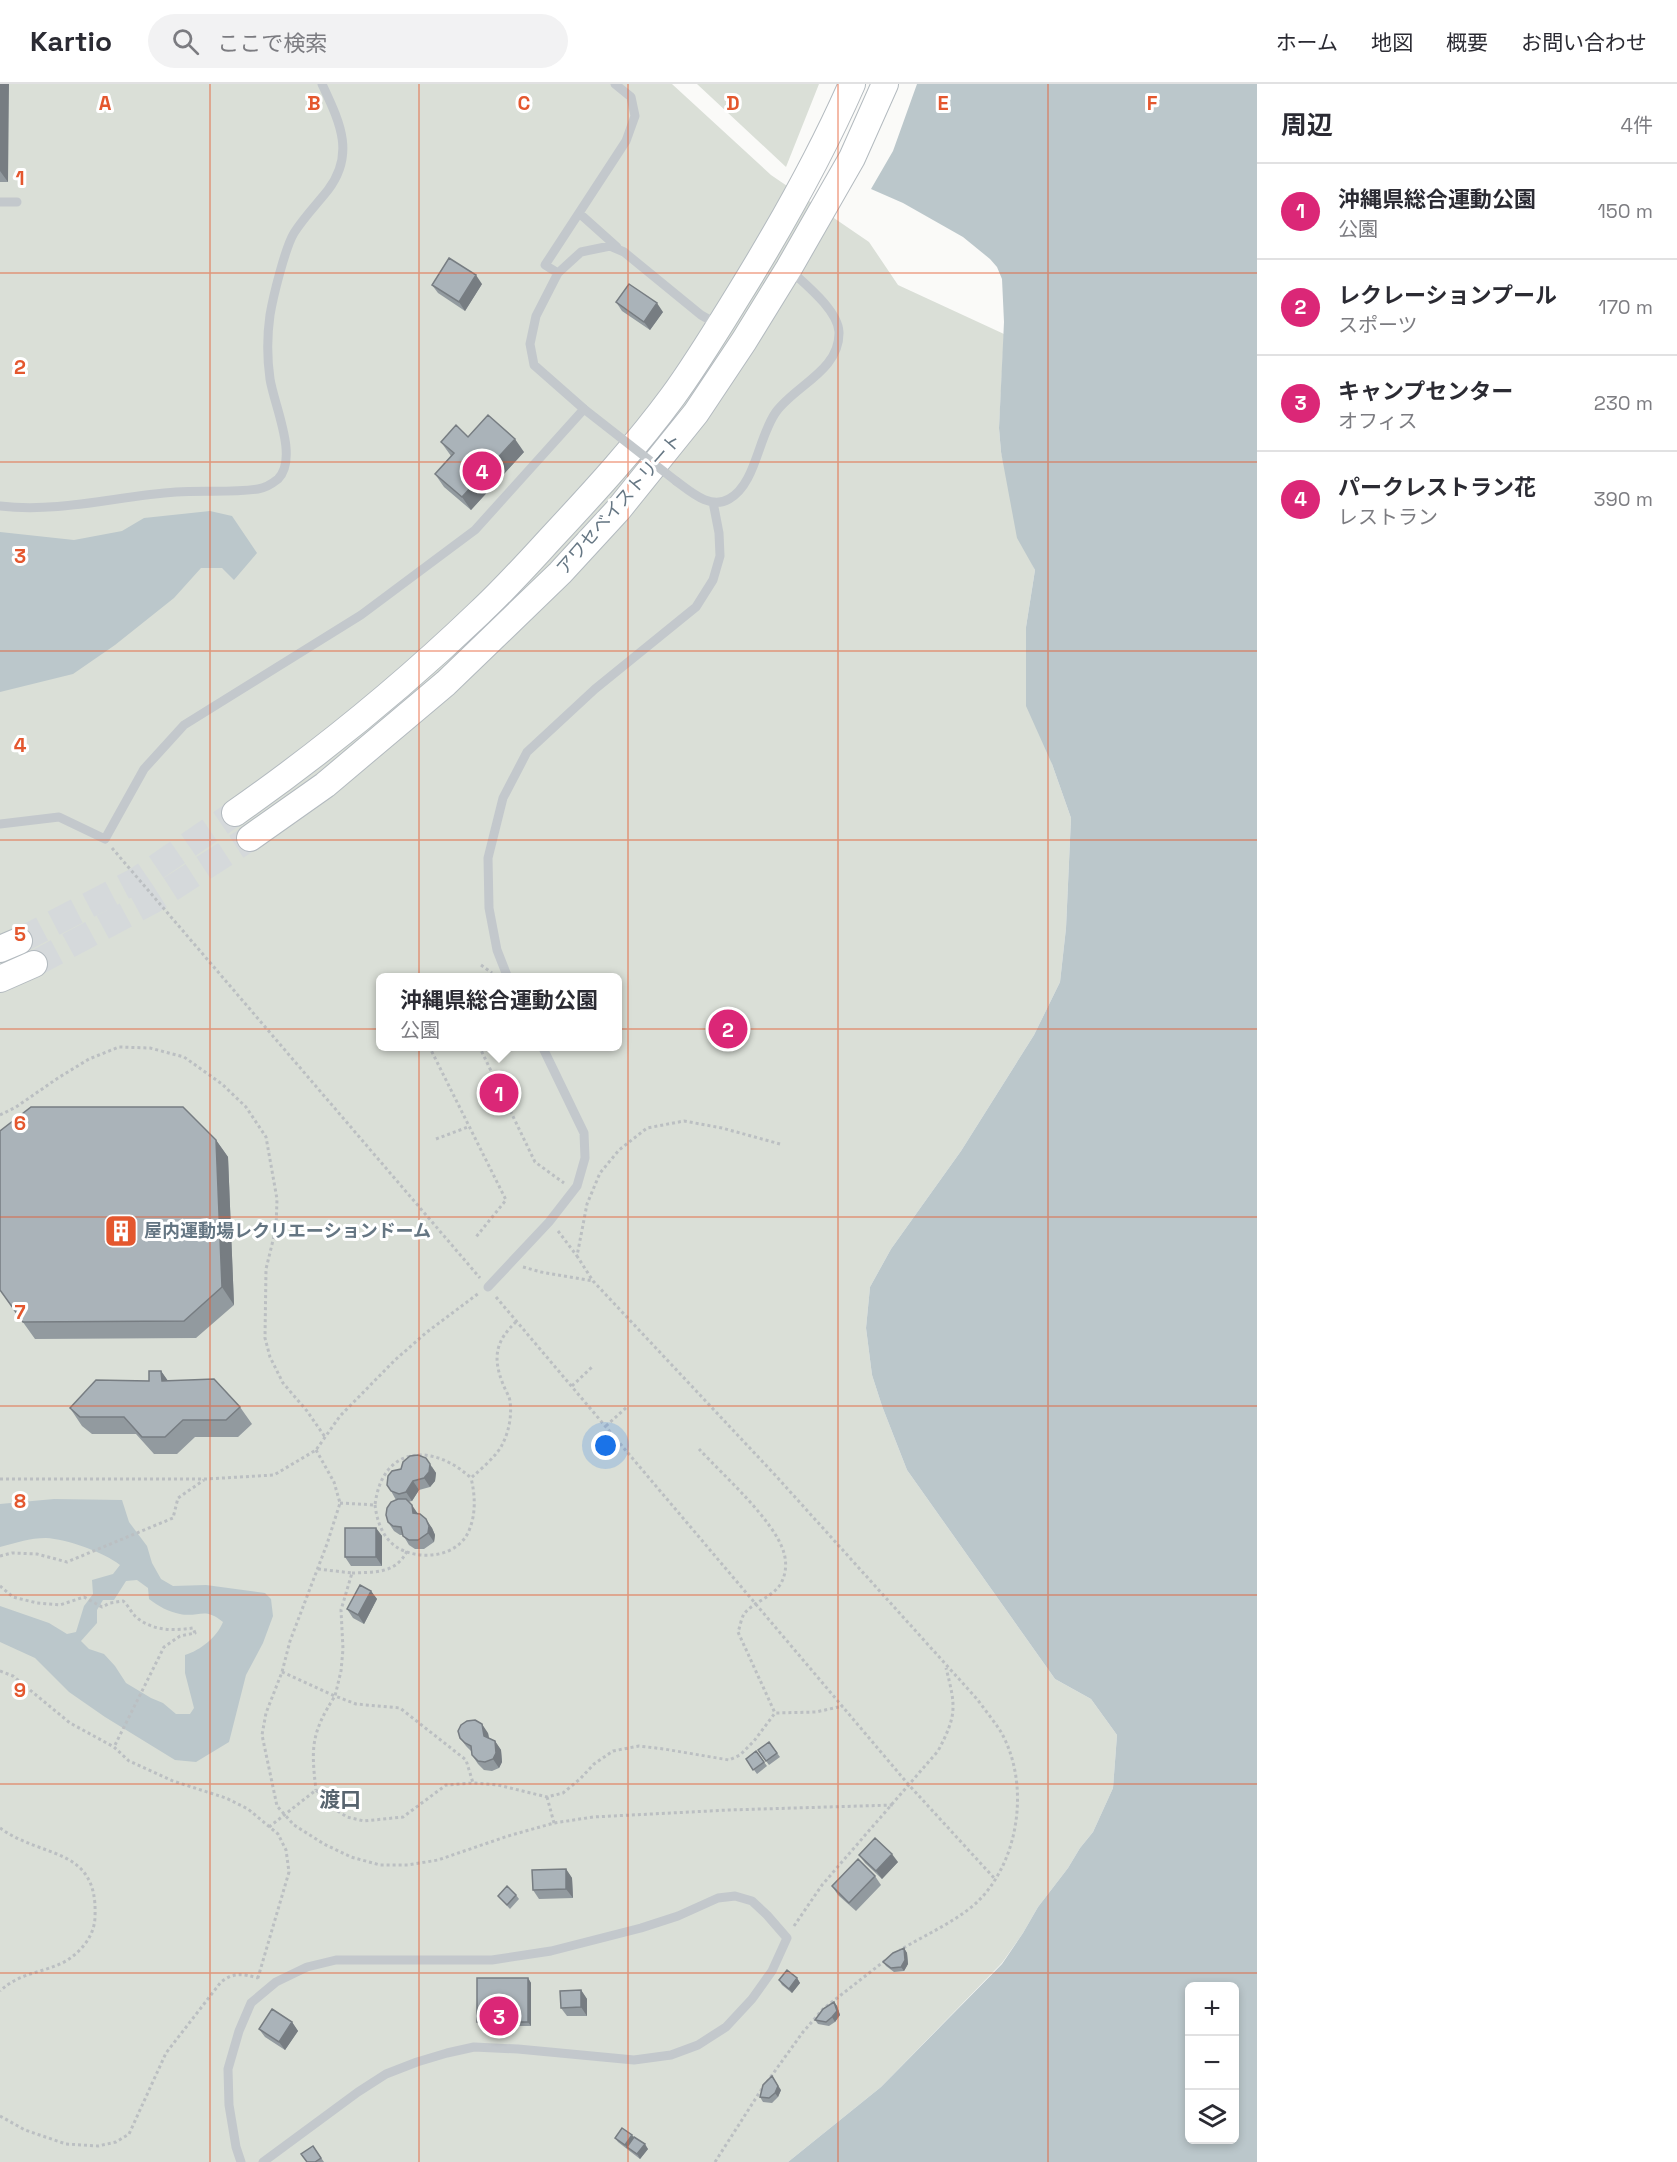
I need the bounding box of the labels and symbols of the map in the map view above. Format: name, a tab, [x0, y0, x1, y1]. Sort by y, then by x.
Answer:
text: A	[99, 90, 112, 116]
text: B	[307, 90, 321, 116]
text: C	[518, 90, 531, 116]
text: D	[726, 90, 740, 116]
text: E	[937, 90, 949, 116]
text: F	[1147, 90, 1158, 116]
text: 1	[15, 165, 25, 191]
text: 2	[14, 354, 26, 380]
street label: アワセベイストリート	[551, 428, 686, 579]
pin: 4	[462, 448, 502, 494]
text: 3	[14, 543, 26, 569]
text: 4	[14, 732, 27, 758]
text: 5	[14, 921, 26, 947]
pin: 2	[708, 1006, 748, 1052]
pin: 1	[480, 1070, 518, 1116]
text: 6	[14, 1110, 26, 1136]
building icon: 屋内運動場レクリエーションドーム	[103, 1213, 139, 1249]
place label: 屋内運動場レクリエーションドーム	[144, 1219, 431, 1242]
text: 7	[14, 1299, 26, 1325]
your location	[591, 1431, 620, 1460]
text: 8	[14, 1488, 26, 1514]
text: 9	[14, 1677, 26, 1703]
district label: 渡口	[319, 1786, 361, 1813]
pin: 3	[480, 1994, 518, 2038]

